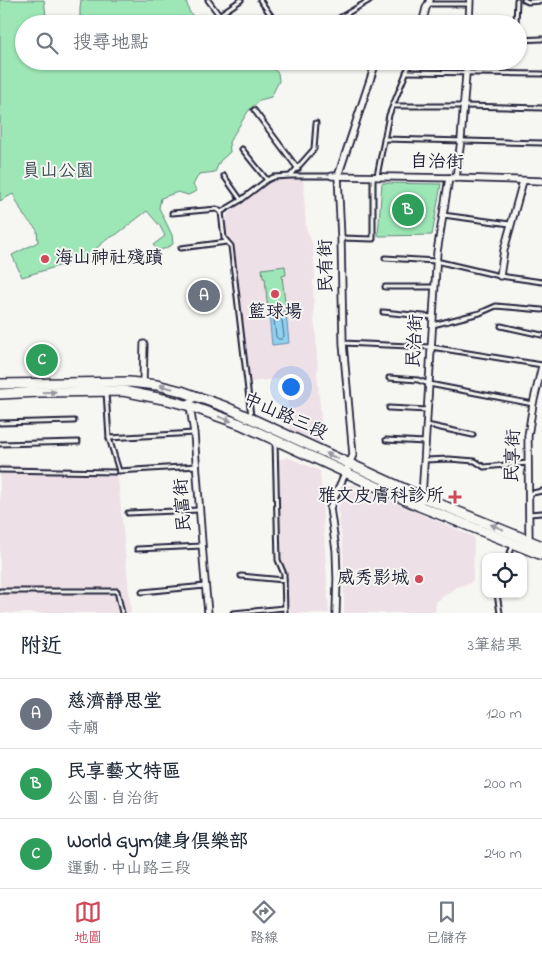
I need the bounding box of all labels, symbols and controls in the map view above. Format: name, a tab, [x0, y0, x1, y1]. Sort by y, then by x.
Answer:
search box	[15, 15, 527, 70]
icon: search	[33, 29, 61, 57]
text: 搜尋地點	[73, 30, 149, 57]
street label: 自治街	[410, 150, 464, 176]
park label: 員山公園	[22, 159, 94, 185]
pin: B	[392, 191, 424, 229]
street label: 民有街	[314, 239, 340, 293]
place label: 海山神社殘蹟	[55, 246, 163, 272]
marker: 海山神社殘蹟	[39, 253, 51, 265]
pin: A	[188, 277, 220, 315]
marker: 籃球場	[269, 288, 281, 300]
place label: 籃球場	[248, 300, 302, 326]
street label: 民治街	[402, 313, 430, 369]
pin: C	[26, 341, 58, 379]
your location	[278, 374, 304, 400]
one-way arrow	[158, 383, 173, 391]
street label: 中山路三段	[239, 387, 331, 447]
one-way arrow	[41, 388, 57, 396]
one-way arrow	[218, 415, 233, 423]
street label: 民享街	[500, 429, 528, 483]
one-way arrow	[325, 451, 339, 459]
street label: 民富街	[169, 477, 199, 533]
place label: 雅文皮膚科診所	[318, 484, 444, 510]
marker: 雅文皮膚科診所	[448, 490, 462, 504]
one-way arrow	[489, 523, 504, 531]
map controls	[482, 553, 527, 598]
button: locate	[482, 553, 527, 598]
place label: 威秀影城	[337, 566, 409, 592]
marker: 威秀影城	[413, 573, 425, 585]
text: 附近	[20, 632, 62, 662]
text: 3筆結果	[467, 634, 522, 658]
text: 慈濟靜思堂	[67, 689, 162, 716]
text: A	[31, 702, 41, 726]
text: 120 m	[486, 702, 522, 726]
text: 寺廟	[67, 717, 99, 741]
text: 民享藝文特區	[67, 759, 181, 786]
text: B	[31, 772, 41, 796]
text: 200 m	[484, 772, 522, 796]
text: 公園 · 自治街	[67, 787, 158, 811]
text: World Gym健身俱樂部	[67, 829, 248, 856]
text: C	[32, 842, 40, 866]
text: 240 m	[484, 842, 522, 866]
text: 運動 · 中山路三段	[67, 857, 190, 881]
tab: 地圖	[74, 898, 102, 949]
tab: 路線	[250, 898, 278, 949]
tab: 已儲存	[426, 898, 468, 949]

